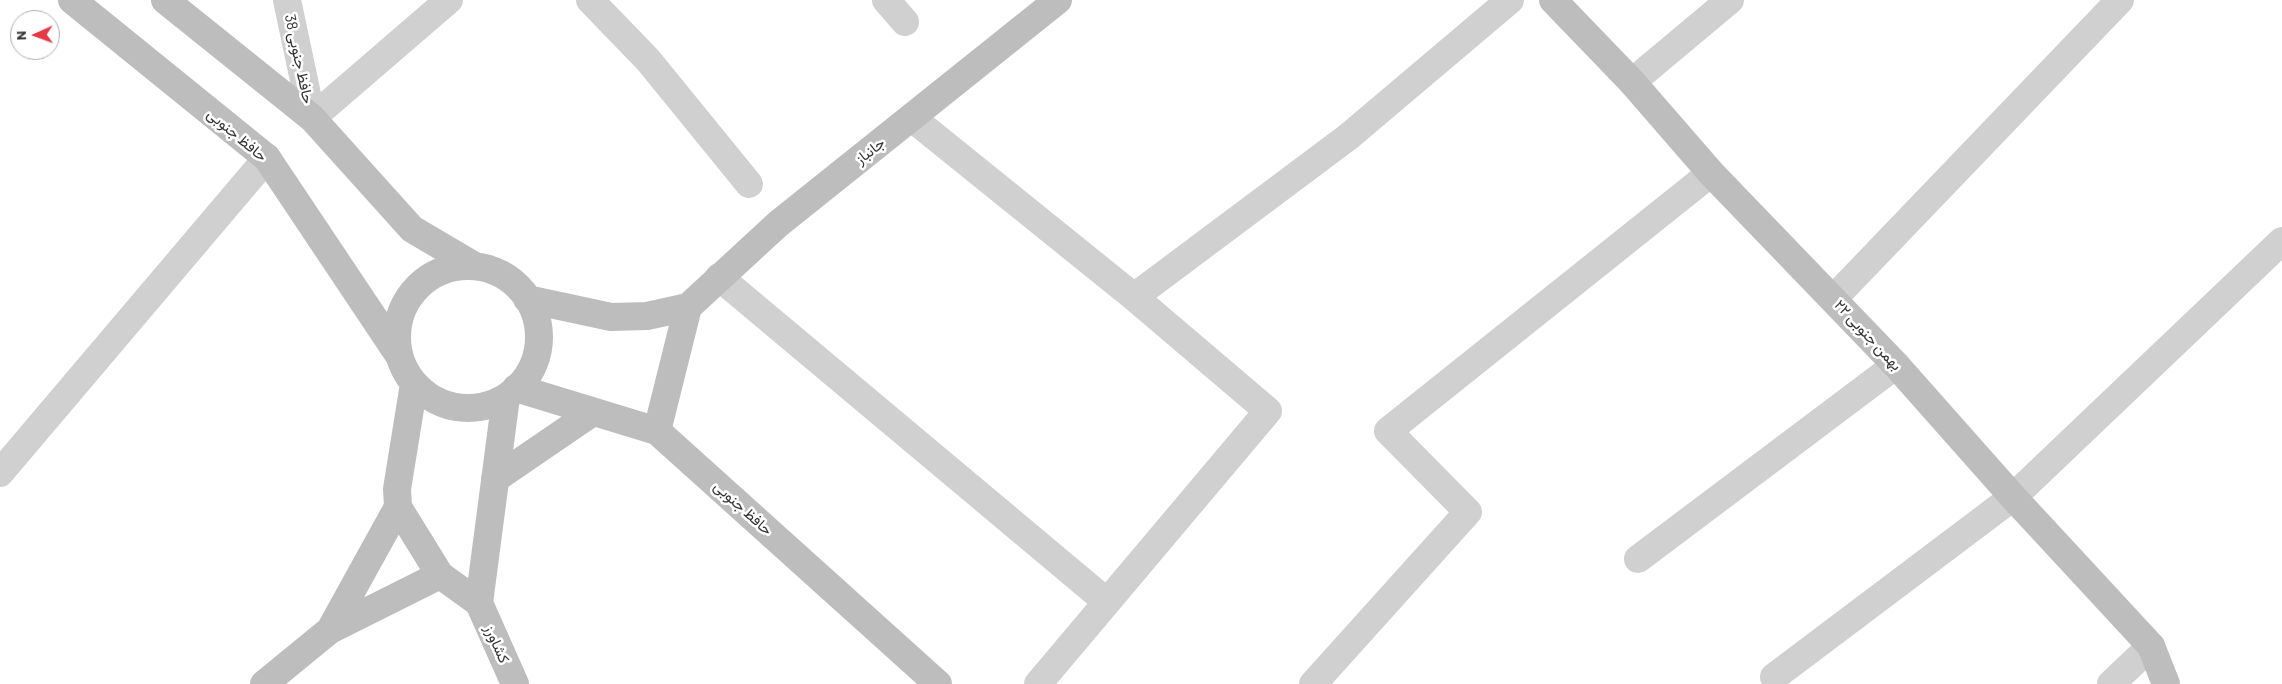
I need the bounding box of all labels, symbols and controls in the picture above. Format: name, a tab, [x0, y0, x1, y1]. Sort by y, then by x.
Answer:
north arrow	[10, 10, 60, 60]
street label: حافظ جنوبی 38	[281, 13, 317, 105]
text: N	[12, 31, 29, 40]
street label: حافظ جنوبی	[203, 105, 271, 165]
street label: جانباز	[852, 134, 888, 168]
street label: ۲۲ بهمن جنوبی	[1831, 296, 1905, 374]
street label: حافظ جنوبی	[710, 477, 776, 539]
street label: کشاورز	[481, 622, 513, 666]

